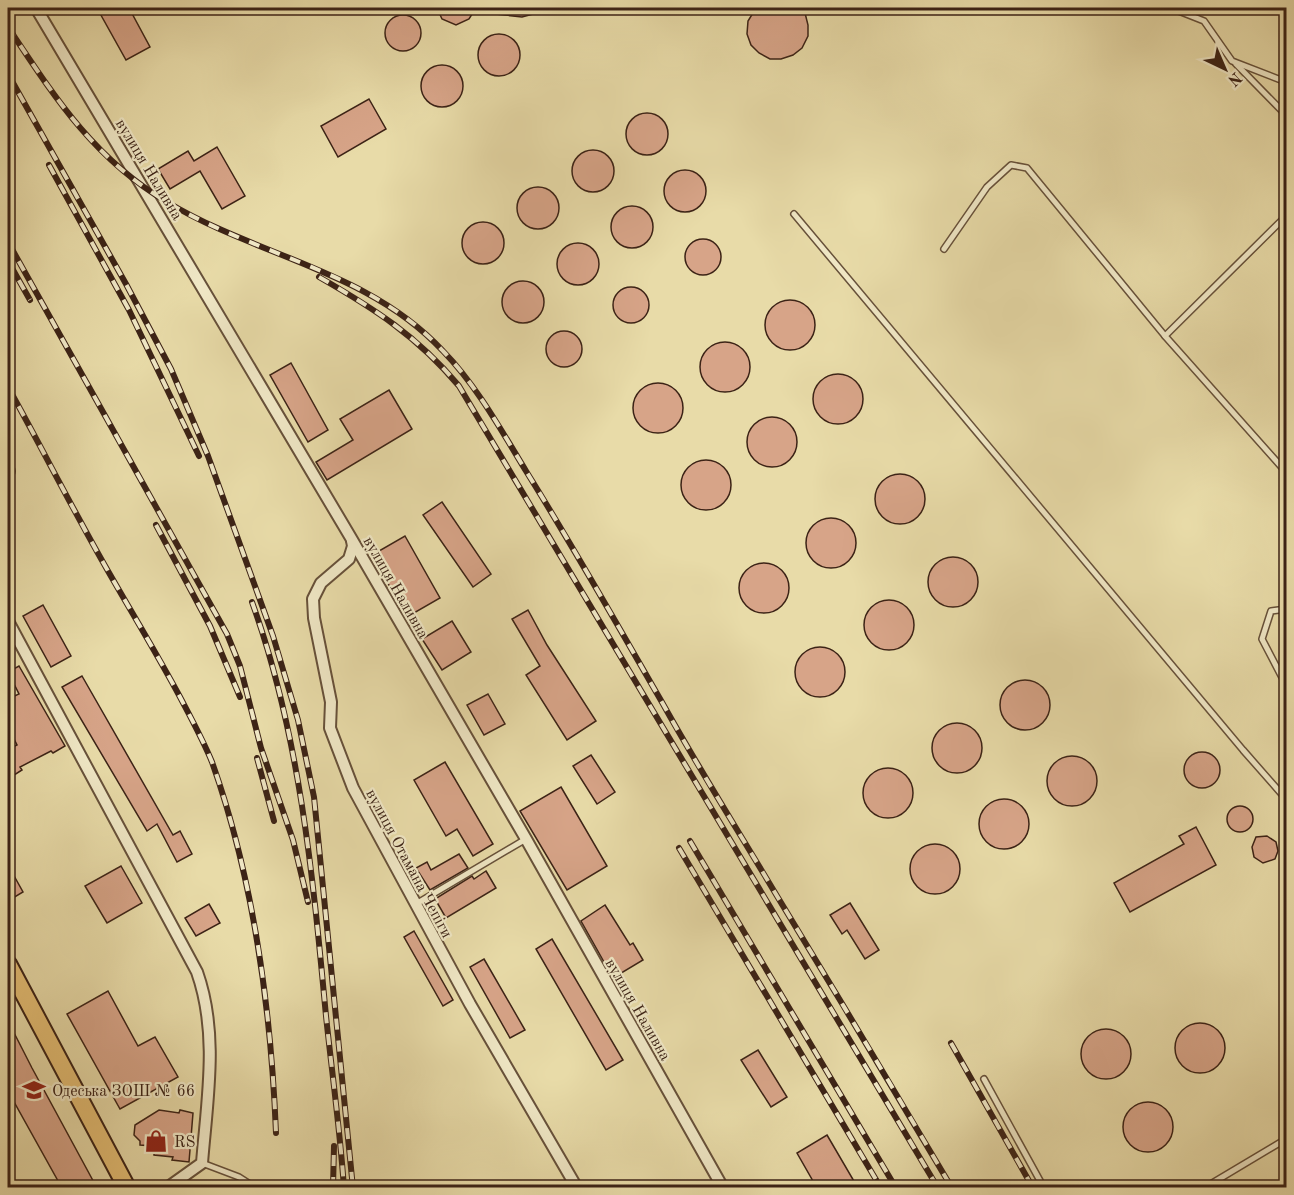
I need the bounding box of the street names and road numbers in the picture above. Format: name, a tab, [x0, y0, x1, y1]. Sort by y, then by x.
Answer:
street label: вулиця Наливна	[112, 117, 185, 224]
street label: вулиця Наливна	[360, 534, 431, 642]
street label: вулиця Отамана Чепіги	[362, 787, 454, 941]
street label: вулиця Наливна	[602, 956, 673, 1064]

